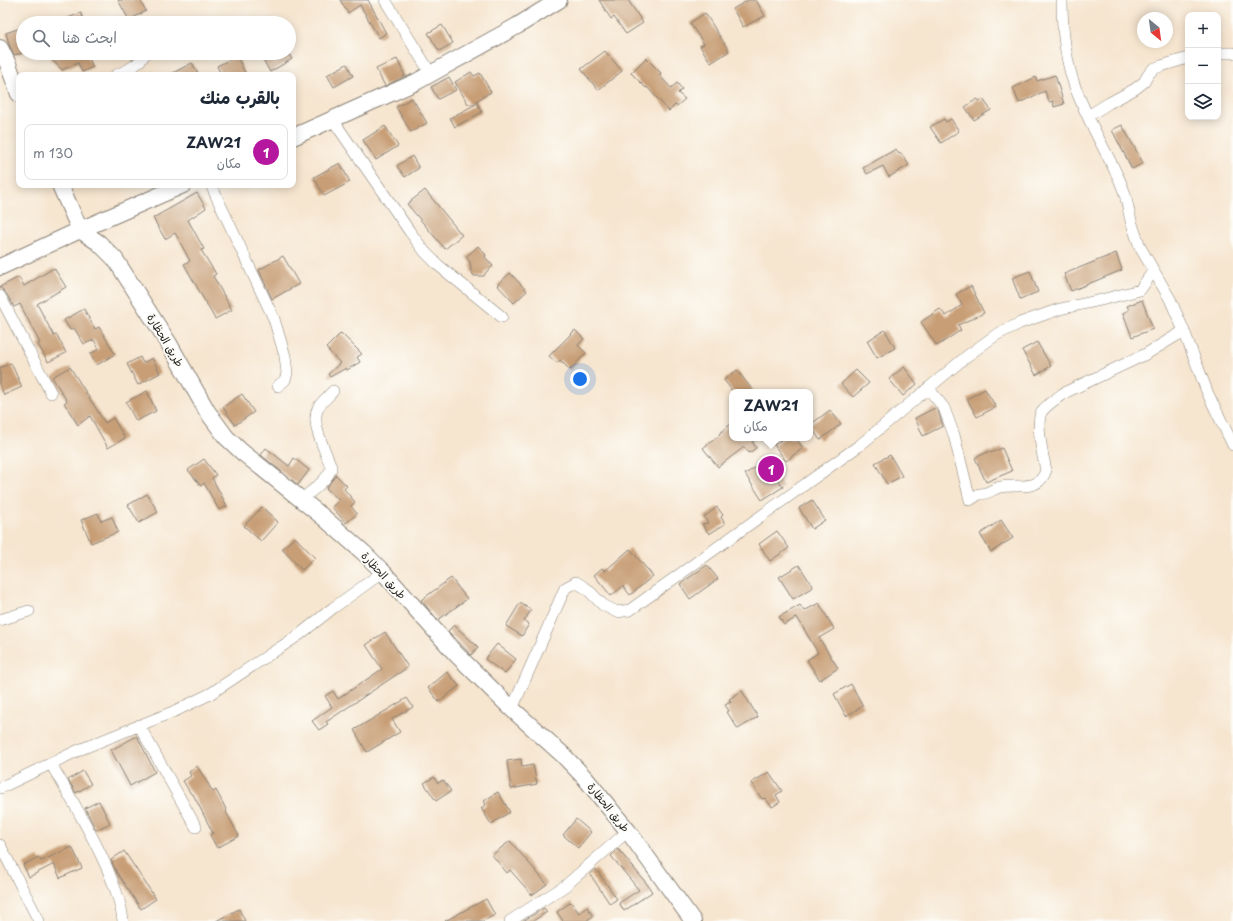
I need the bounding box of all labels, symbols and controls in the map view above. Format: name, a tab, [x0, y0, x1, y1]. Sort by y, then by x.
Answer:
north arrow	[1137, 12, 1173, 48]
map controls	[1185, 12, 1221, 120]
button: +	[1185, 12, 1221, 48]
search box	[16, 16, 296, 60]
text: ابحث هنا	[62, 25, 117, 48]
icon: search	[30, 27, 52, 49]
button: −	[1185, 48, 1221, 84]
text: بالقرب منك	[200, 84, 280, 110]
button: layers	[1185, 84, 1221, 120]
text: ZAW21	[186, 130, 241, 153]
text: 130 m	[33, 143, 73, 162]
text: 1	[263, 143, 269, 162]
text: مكان	[217, 153, 241, 172]
street label: طريق الحظارة	[143, 310, 189, 370]
your location	[570, 369, 590, 389]
popup	[729, 389, 813, 441]
text: ZAW21	[744, 393, 798, 416]
text: مكان	[744, 416, 768, 435]
pin: 1	[758, 454, 784, 484]
street label: طريق الحظارة	[358, 547, 410, 603]
street label: طريق الحظارة	[584, 779, 634, 835]

